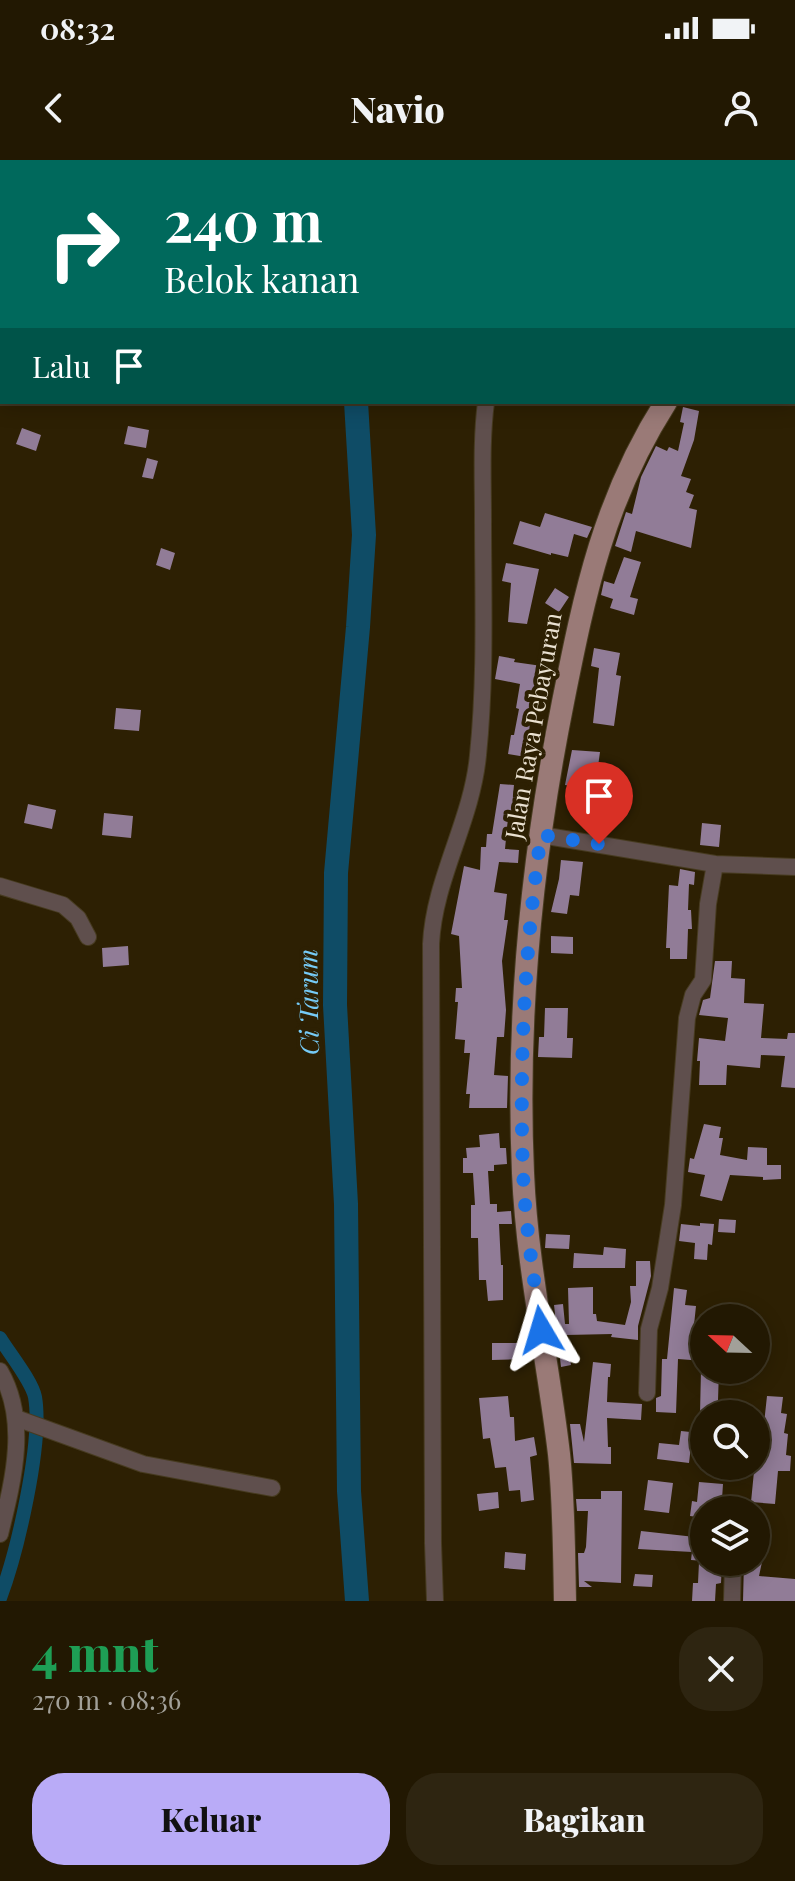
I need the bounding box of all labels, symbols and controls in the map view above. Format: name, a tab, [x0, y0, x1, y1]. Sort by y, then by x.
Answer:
text: 08:32	[40, 8, 115, 48]
text: Navio	[350, 84, 445, 132]
icon: back	[32, 86, 76, 130]
icon: person	[719, 86, 763, 130]
text: 240 m	[164, 182, 323, 257]
icon: right	[32, 192, 136, 296]
text: Belok kanan	[164, 254, 359, 302]
icon: arrive	[107, 344, 151, 388]
text: Lalu	[32, 346, 91, 386]
street label: Jalan Raya Pebayuran	[496, 610, 568, 842]
pin	[565, 762, 633, 844]
icon: arrive	[577, 774, 621, 818]
water label: Ci Tarum	[289, 949, 326, 1055]
position arrow	[499, 1288, 583, 1372]
north arrow	[690, 1304, 770, 1384]
map controls	[690, 1304, 770, 1576]
button: search	[690, 1400, 770, 1480]
button: layers	[690, 1496, 770, 1576]
text: 4 mnt	[32, 1620, 158, 1684]
button: close	[679, 1627, 763, 1711]
text: 270 m · 08:36	[32, 1682, 181, 1717]
button: Keluar	[32, 1773, 390, 1865]
button: Bagikan	[406, 1773, 763, 1865]

